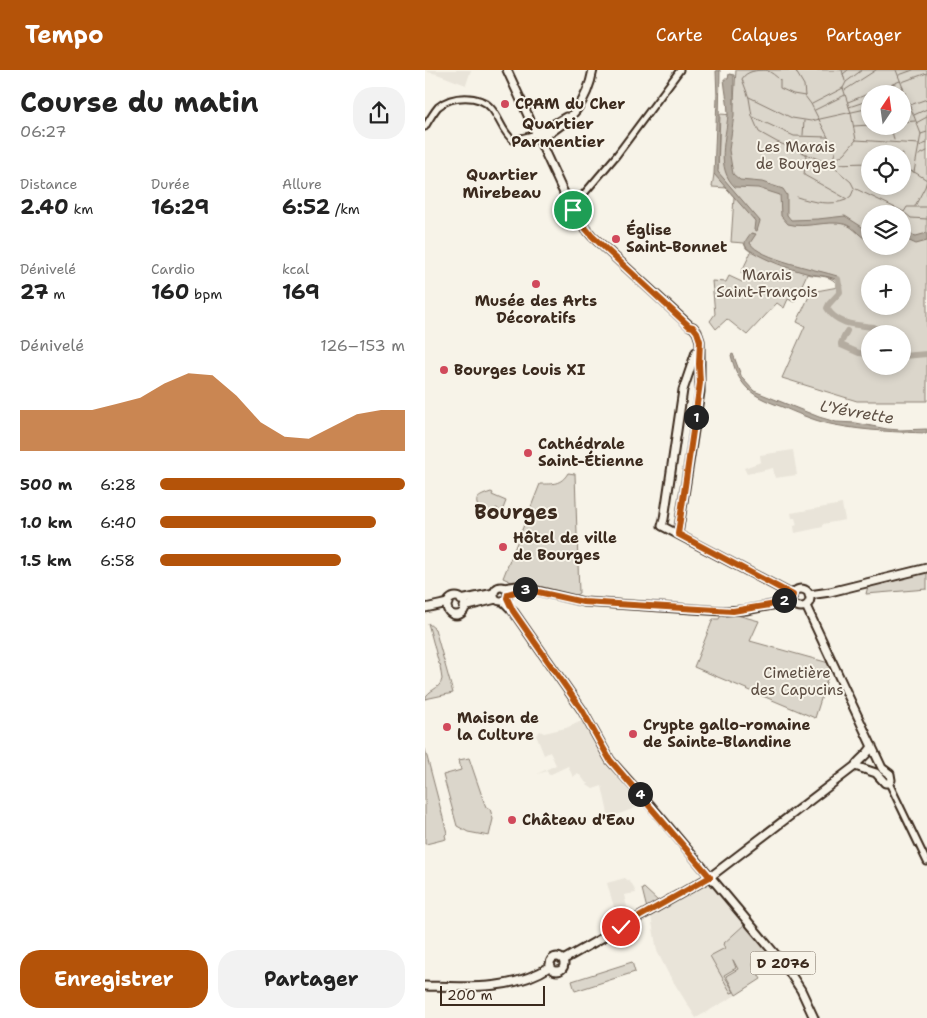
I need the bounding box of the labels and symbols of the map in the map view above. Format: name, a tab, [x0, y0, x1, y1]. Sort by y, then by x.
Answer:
north arrow	[861, 85, 911, 135]
place label: CPAM du Cher	[515, 94, 625, 114]
marker: CPAM du Cher	[499, 98, 511, 110]
district label: Quartier Parmentier	[511, 113, 605, 152]
park label: Les Marais de Bourges	[756, 137, 836, 174]
district label: Quartier Mirebeau	[462, 164, 542, 203]
pin	[552, 189, 594, 231]
place label: Église Saint-Bonnet	[626, 219, 727, 257]
marker: Église Saint-Bonnet	[610, 233, 622, 245]
park label: Marais Saint-François	[716, 265, 818, 302]
marker: Musée des Arts Décoratifs	[530, 278, 542, 290]
place label: Musée des Arts Décoratifs	[475, 291, 597, 328]
place label: Bourges Louis XI	[454, 360, 585, 380]
marker: Bourges Louis XI	[438, 364, 450, 376]
water label: L'Yévrette	[818, 395, 896, 429]
pin: 1	[683, 404, 709, 430]
place label: Cathédrale Saint-Étienne	[538, 434, 644, 471]
marker: Cathédrale Saint-Étienne	[522, 447, 534, 459]
district label: Bourges	[474, 499, 558, 525]
place label: Hôtel de ville de Bourges	[513, 528, 617, 565]
marker: Hôtel de ville de Bourges	[497, 541, 509, 553]
pin: 3	[513, 576, 537, 602]
pin: 2	[771, 588, 797, 612]
park label: Cimetière des Capucins	[750, 663, 844, 700]
place label: Maison de la Culture	[457, 708, 539, 745]
place label: Crypte gallo-romaine de Sainte-Blandine	[643, 715, 811, 752]
marker: Maison de la Culture	[441, 721, 453, 733]
marker: Crypte gallo-romaine de Sainte-Blandine	[627, 728, 639, 740]
pin: 4	[627, 782, 653, 806]
place label: Château d'Eau	[522, 810, 635, 830]
marker: Château d'Eau	[506, 814, 518, 826]
pin	[600, 906, 642, 948]
road number: D 2076	[751, 951, 815, 974]
scale bar	[440, 983, 545, 1006]

